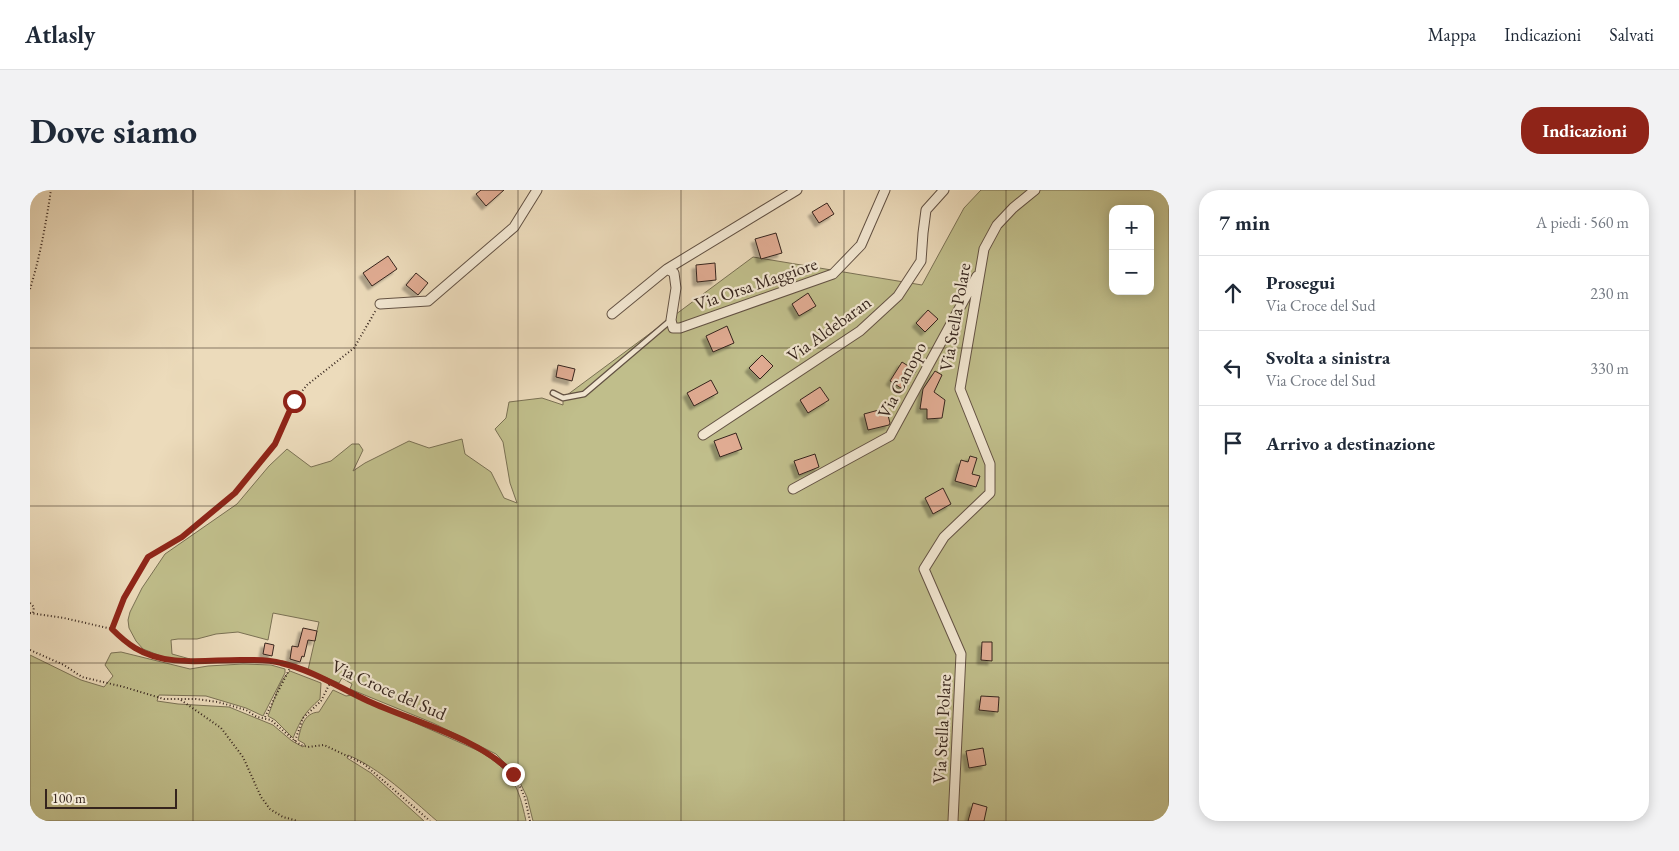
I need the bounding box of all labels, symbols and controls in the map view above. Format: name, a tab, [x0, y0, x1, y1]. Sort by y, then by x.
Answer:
text: Atlasly	[25, 19, 95, 50]
text: Mappa	[1428, 23, 1476, 46]
text: Indicazioni	[1504, 23, 1581, 46]
text: Salvati	[1609, 23, 1654, 46]
button: Indicazioni	[1521, 107, 1649, 154]
text: Dove siamo	[30, 108, 197, 153]
map controls	[1109, 205, 1154, 295]
button: +	[1109, 205, 1154, 250]
text: 7 min	[1219, 209, 1270, 236]
text: A piedi · 560 m	[1536, 212, 1629, 233]
button: −	[1109, 250, 1154, 295]
street label: Via Orsa Maggiore	[691, 252, 820, 315]
street label: Via Stella Polare	[934, 261, 975, 373]
text: Prosegui	[1266, 270, 1335, 295]
icon: ahead	[1219, 279, 1247, 307]
text: 230 m	[1590, 283, 1629, 304]
street label: Via Aldebaran	[782, 290, 876, 367]
text: Via Croce del Sud	[1266, 295, 1376, 316]
street label: Via Canopo	[872, 337, 931, 422]
text: Svolta a sinistra	[1266, 345, 1390, 370]
icon: left	[1219, 354, 1247, 382]
text: 330 m	[1590, 358, 1629, 379]
text: Via Croce del Sud	[1266, 370, 1376, 391]
route start	[283, 390, 306, 413]
icon: arrive	[1219, 429, 1247, 457]
text: Arrivo a destinazione	[1266, 431, 1435, 456]
street label: Via Croce del Sud	[328, 654, 451, 725]
street label: Via Stella Polare	[927, 674, 956, 784]
route end	[502, 763, 525, 786]
scale bar	[45, 786, 178, 809]
text: 100 m	[52, 789, 86, 807]

